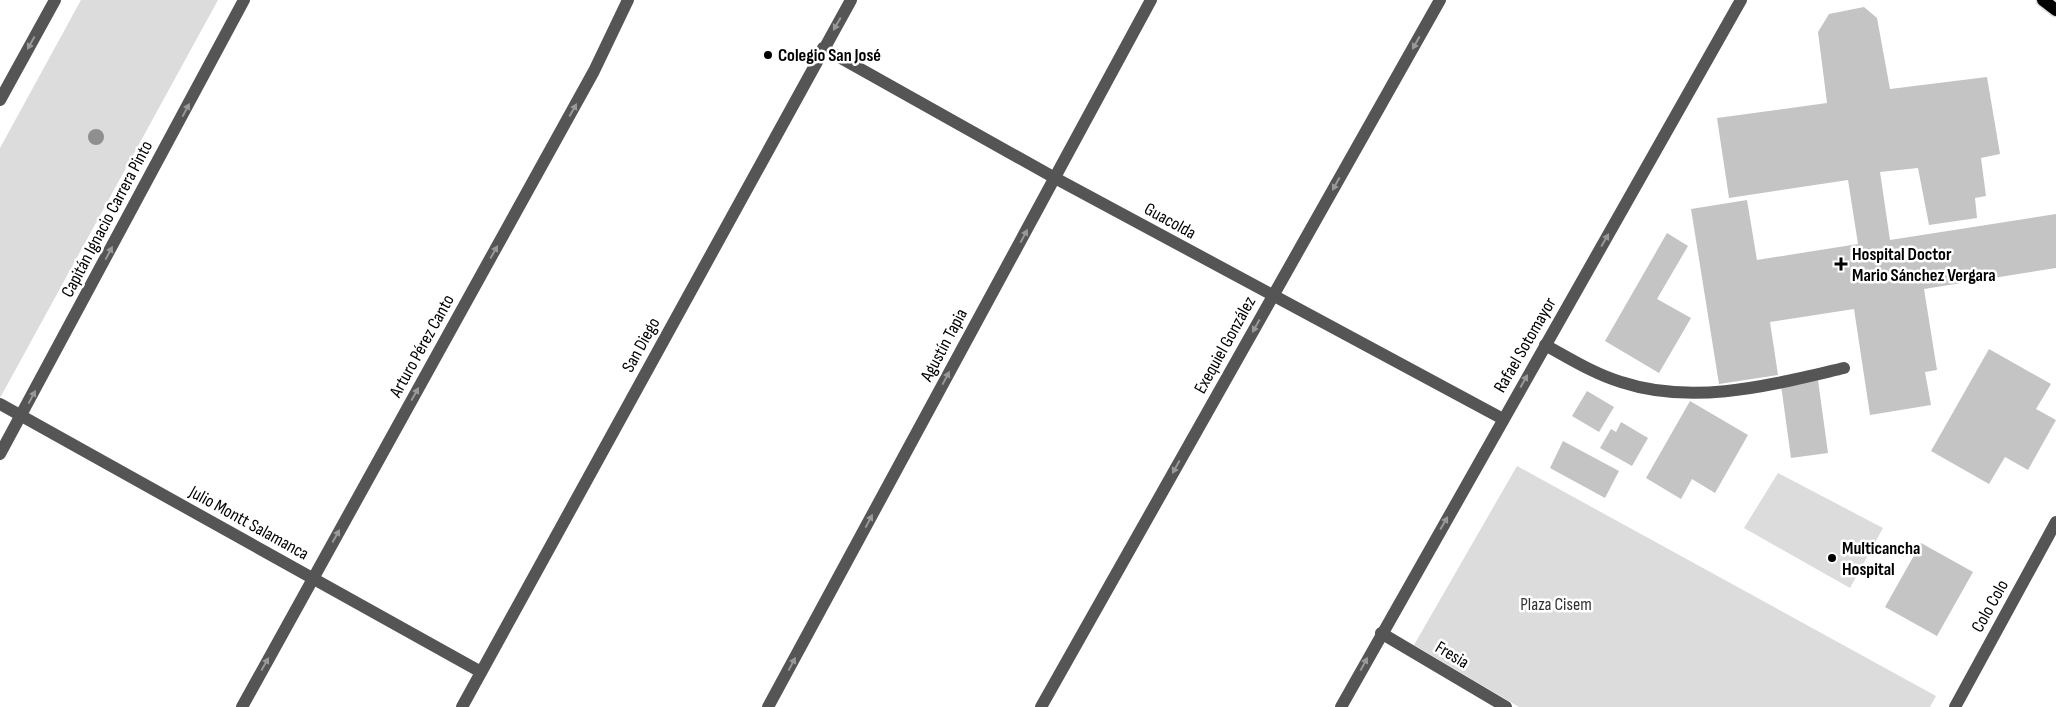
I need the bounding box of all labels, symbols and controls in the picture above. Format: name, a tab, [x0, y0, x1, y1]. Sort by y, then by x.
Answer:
one-way arrow	[833, 18, 842, 31]
one-way arrow	[27, 36, 35, 50]
one-way arrow	[1411, 36, 1420, 49]
place label: Colegio San José	[778, 45, 881, 66]
marker: Colegio San José	[762, 49, 774, 61]
one-way arrow	[569, 102, 577, 117]
one-way arrow	[181, 103, 190, 117]
street label: Capitán Ignacio Carrera Pinto	[57, 137, 157, 301]
one-way arrow	[1332, 177, 1340, 192]
street label: Guacolda	[1140, 198, 1200, 244]
one-way arrow	[1020, 228, 1028, 243]
one-way arrow	[1600, 234, 1609, 247]
place label: Hospital Doctor Mario Sánchez Vergara	[1852, 244, 1996, 286]
one-way arrow	[490, 245, 499, 258]
one-way arrow	[105, 246, 113, 261]
marker: Hospital Doctor Mario Sánchez Vergara	[1834, 257, 1848, 271]
street label: Arturo Pérez Canto	[385, 291, 459, 402]
street label: Exequiel González	[1190, 292, 1261, 397]
street label: Rafael Sotomayor	[1489, 294, 1561, 396]
street label: Agustín Tapia	[916, 305, 972, 386]
street label: San Diego	[617, 314, 665, 376]
one-way arrow	[1252, 319, 1261, 332]
one-way arrow	[942, 372, 951, 385]
one-way arrow	[1520, 375, 1529, 388]
one-way arrow	[411, 387, 420, 400]
one-way arrow	[28, 389, 36, 404]
one-way arrow	[1172, 461, 1181, 474]
street label: Julio Montt Salamanca	[185, 481, 313, 565]
one-way arrow	[865, 514, 873, 529]
one-way arrow	[1440, 515, 1448, 530]
one-way arrow	[332, 529, 341, 542]
place label: Multicancha Hospital	[1842, 538, 1920, 580]
marker: Multicancha Hospital	[1826, 552, 1838, 564]
street label: Colo Colo	[1967, 576, 2013, 636]
park label: Plaza Cisem	[1520, 594, 1592, 615]
street label: Fresia	[1431, 637, 1473, 673]
one-way arrow	[787, 657, 796, 671]
one-way arrow	[1360, 657, 1368, 671]
one-way arrow	[261, 658, 270, 671]

